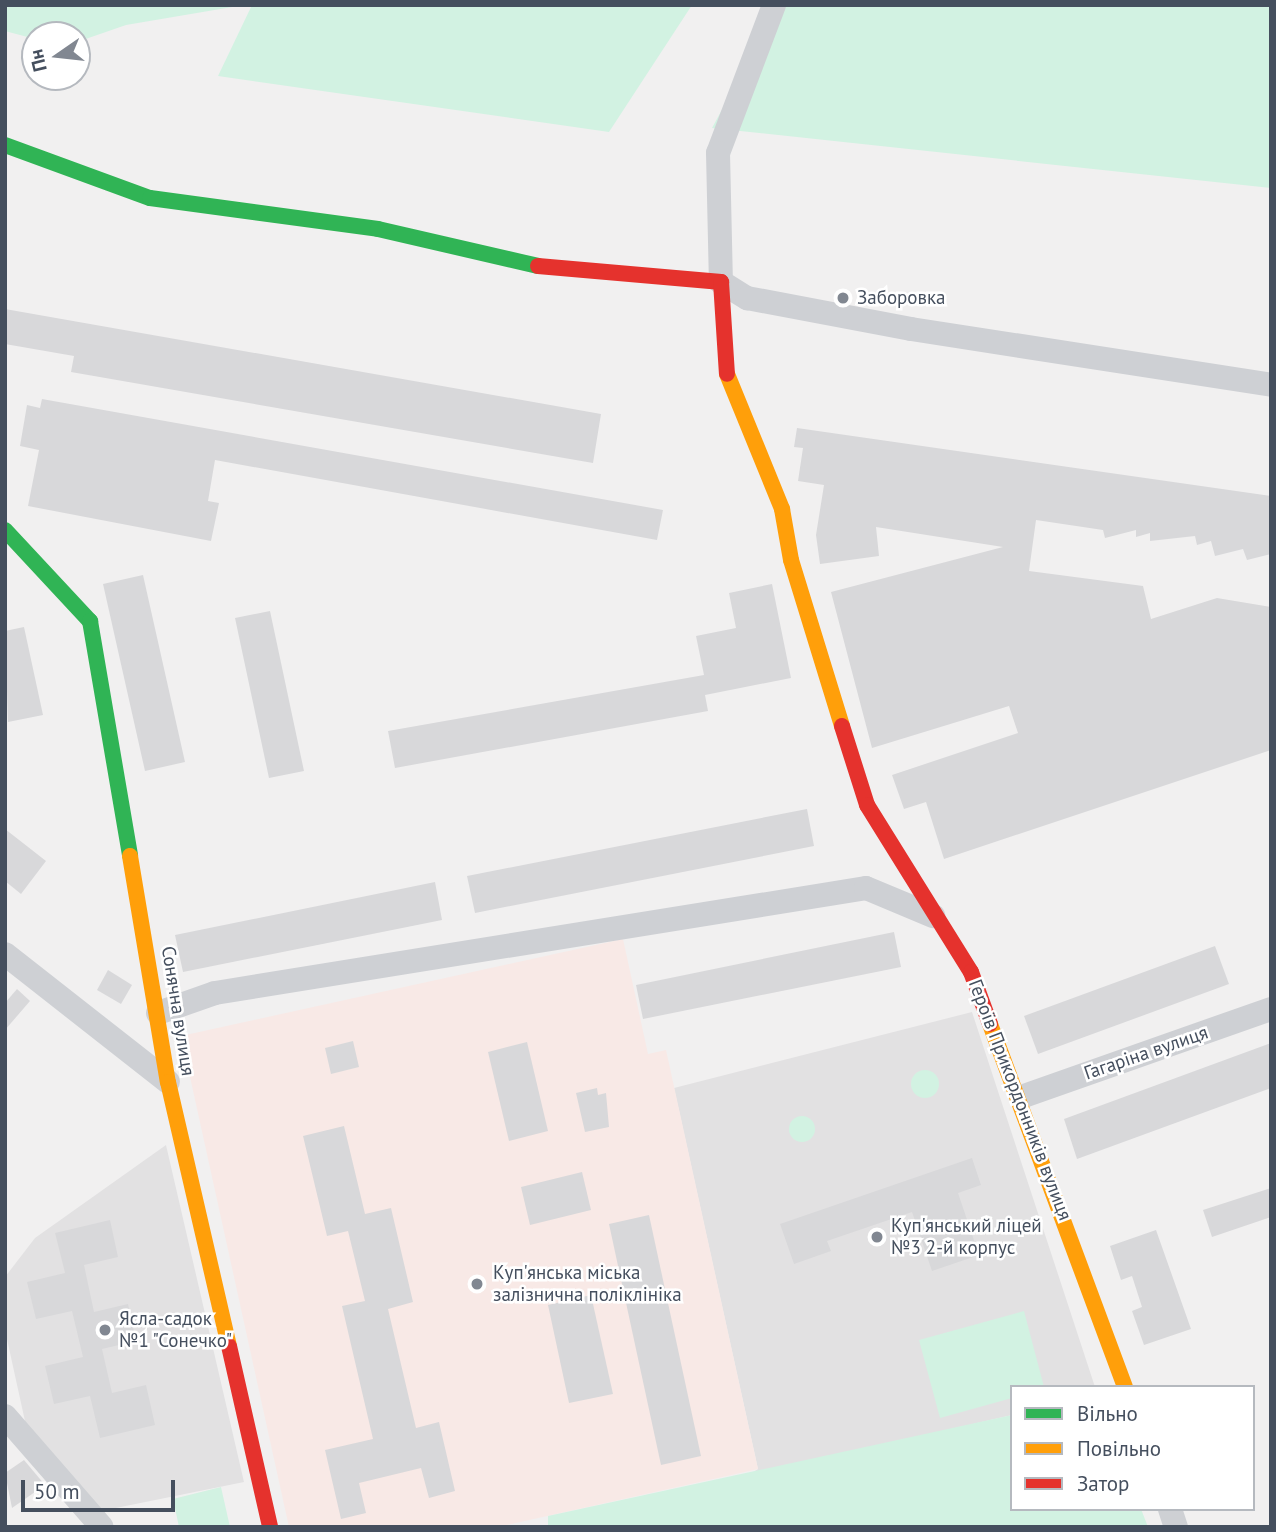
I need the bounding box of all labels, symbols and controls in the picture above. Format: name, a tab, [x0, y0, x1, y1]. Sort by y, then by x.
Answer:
north arrow	[21, 21, 91, 91]
text: Пн	[23, 47, 52, 74]
place label: Заборовка	[857, 287, 946, 309]
marker: Заборовка	[835, 290, 851, 306]
street label: Сонячна вулиця	[156, 944, 200, 1078]
street label: Героїв Прикордонників вулиця	[963, 976, 1077, 1224]
street label: Гагаріна вулиця	[1081, 1021, 1211, 1085]
place label: Куп'янський ліцей №3 2-й корпус	[891, 1215, 1042, 1259]
marker: Куп'янський ліцей №3 2-й корпус	[869, 1229, 885, 1245]
place label: Куп'янська міська залізнична поліклініка	[493, 1262, 682, 1306]
marker: Куп'янська міська залізнична поліклініка	[467, 1274, 487, 1294]
place label: Ясла-садок №1 "Сонечко"	[119, 1308, 233, 1352]
marker: Ясла-садок №1 "Сонечко"	[97, 1322, 113, 1338]
legend	[1010, 1385, 1255, 1511]
text: Вільно	[1077, 1400, 1138, 1427]
text: Повільно	[1077, 1435, 1161, 1462]
scale bar	[24, 1466, 178, 1510]
text: Затор	[1077, 1470, 1129, 1497]
text: 50 m	[34, 1478, 80, 1505]

